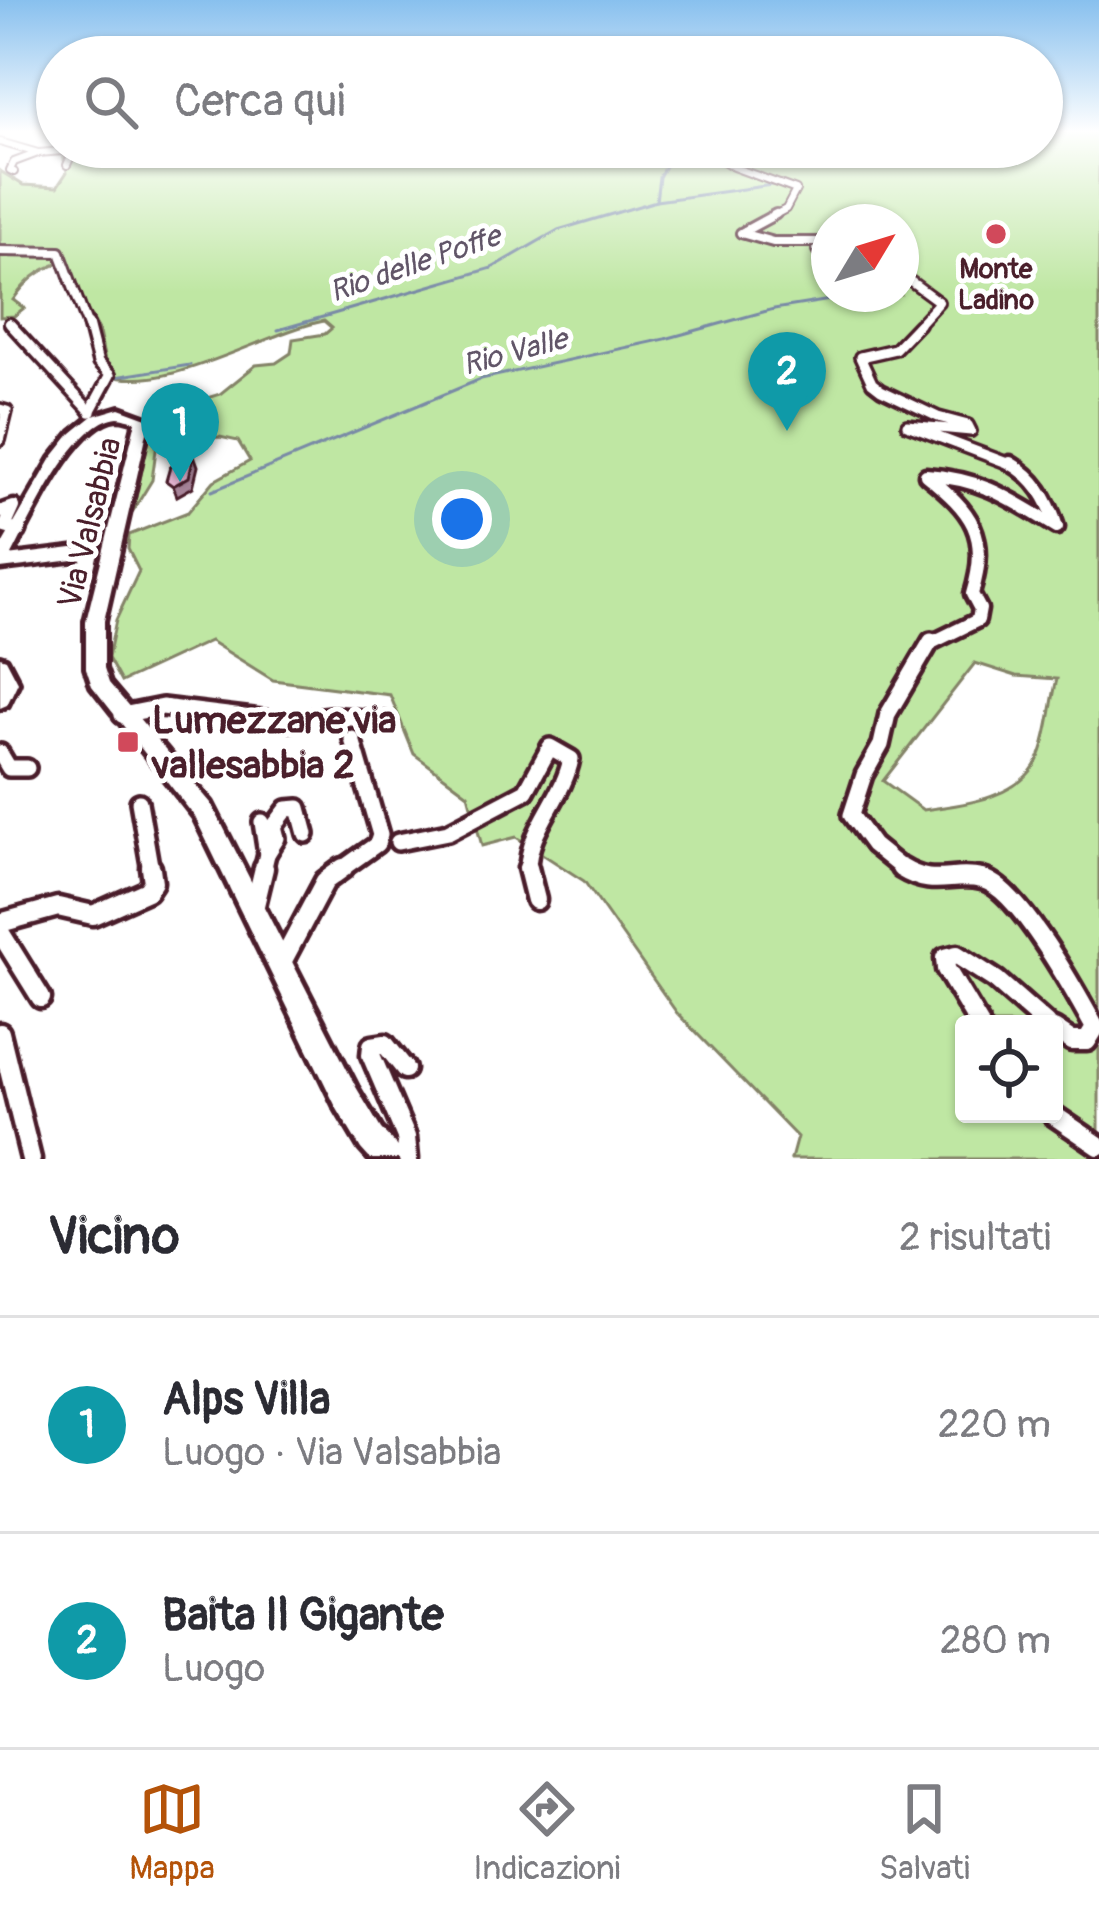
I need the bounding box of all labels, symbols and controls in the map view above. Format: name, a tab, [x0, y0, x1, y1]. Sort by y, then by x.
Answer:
search box	[36, 36, 1063, 168]
icon: search	[78, 69, 144, 135]
text: Cerca qui	[174, 74, 345, 130]
north arrow	[811, 204, 919, 312]
water label: Rio delle Poffe	[325, 217, 508, 310]
marker: Monte Ladino	[983, 221, 1009, 247]
place label: Monte Ladino	[958, 253, 1034, 317]
water label: Rio Valle	[459, 320, 574, 384]
pin: 2	[748, 332, 826, 431]
pin: 1	[141, 383, 219, 482]
street label: Via Valsabbia	[49, 433, 131, 613]
your location	[432, 489, 492, 549]
place label: Lumezzane via vallesabbia 2	[151, 696, 396, 790]
marker: Lumezzane via vallesabbia 2	[115, 729, 141, 755]
map controls	[955, 1015, 1063, 1123]
button: locate	[955, 1015, 1063, 1123]
text: Vicino	[48, 1205, 179, 1269]
text: 2 risultati	[899, 1213, 1051, 1262]
text: Alps Villa	[162, 1372, 330, 1428]
text: 1	[79, 1400, 95, 1449]
text: 220 m	[938, 1400, 1051, 1449]
text: Luogo · Via Valsabbia	[162, 1428, 501, 1477]
text: Baita Il Gigante	[162, 1588, 444, 1644]
text: 2	[76, 1616, 98, 1665]
text: 280 m	[940, 1616, 1051, 1665]
text: Luogo	[162, 1644, 265, 1693]
tab: Mappa	[129, 1776, 215, 1889]
tab: Indicazioni	[473, 1776, 620, 1889]
tab: Salvati	[879, 1776, 970, 1889]

